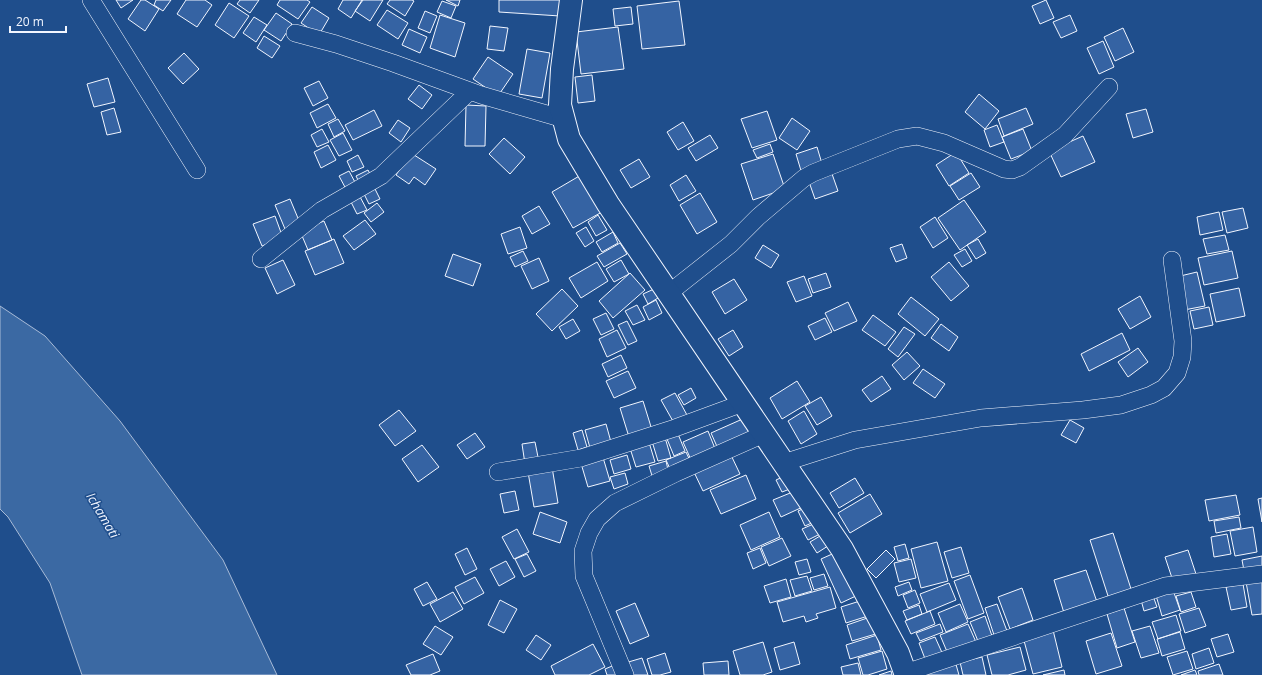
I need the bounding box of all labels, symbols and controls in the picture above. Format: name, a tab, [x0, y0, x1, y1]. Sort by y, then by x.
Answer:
scale bar	[10, 8, 66, 34]
text: 20 m	[16, 13, 44, 30]
water label: Ichamati	[82, 489, 124, 542]

